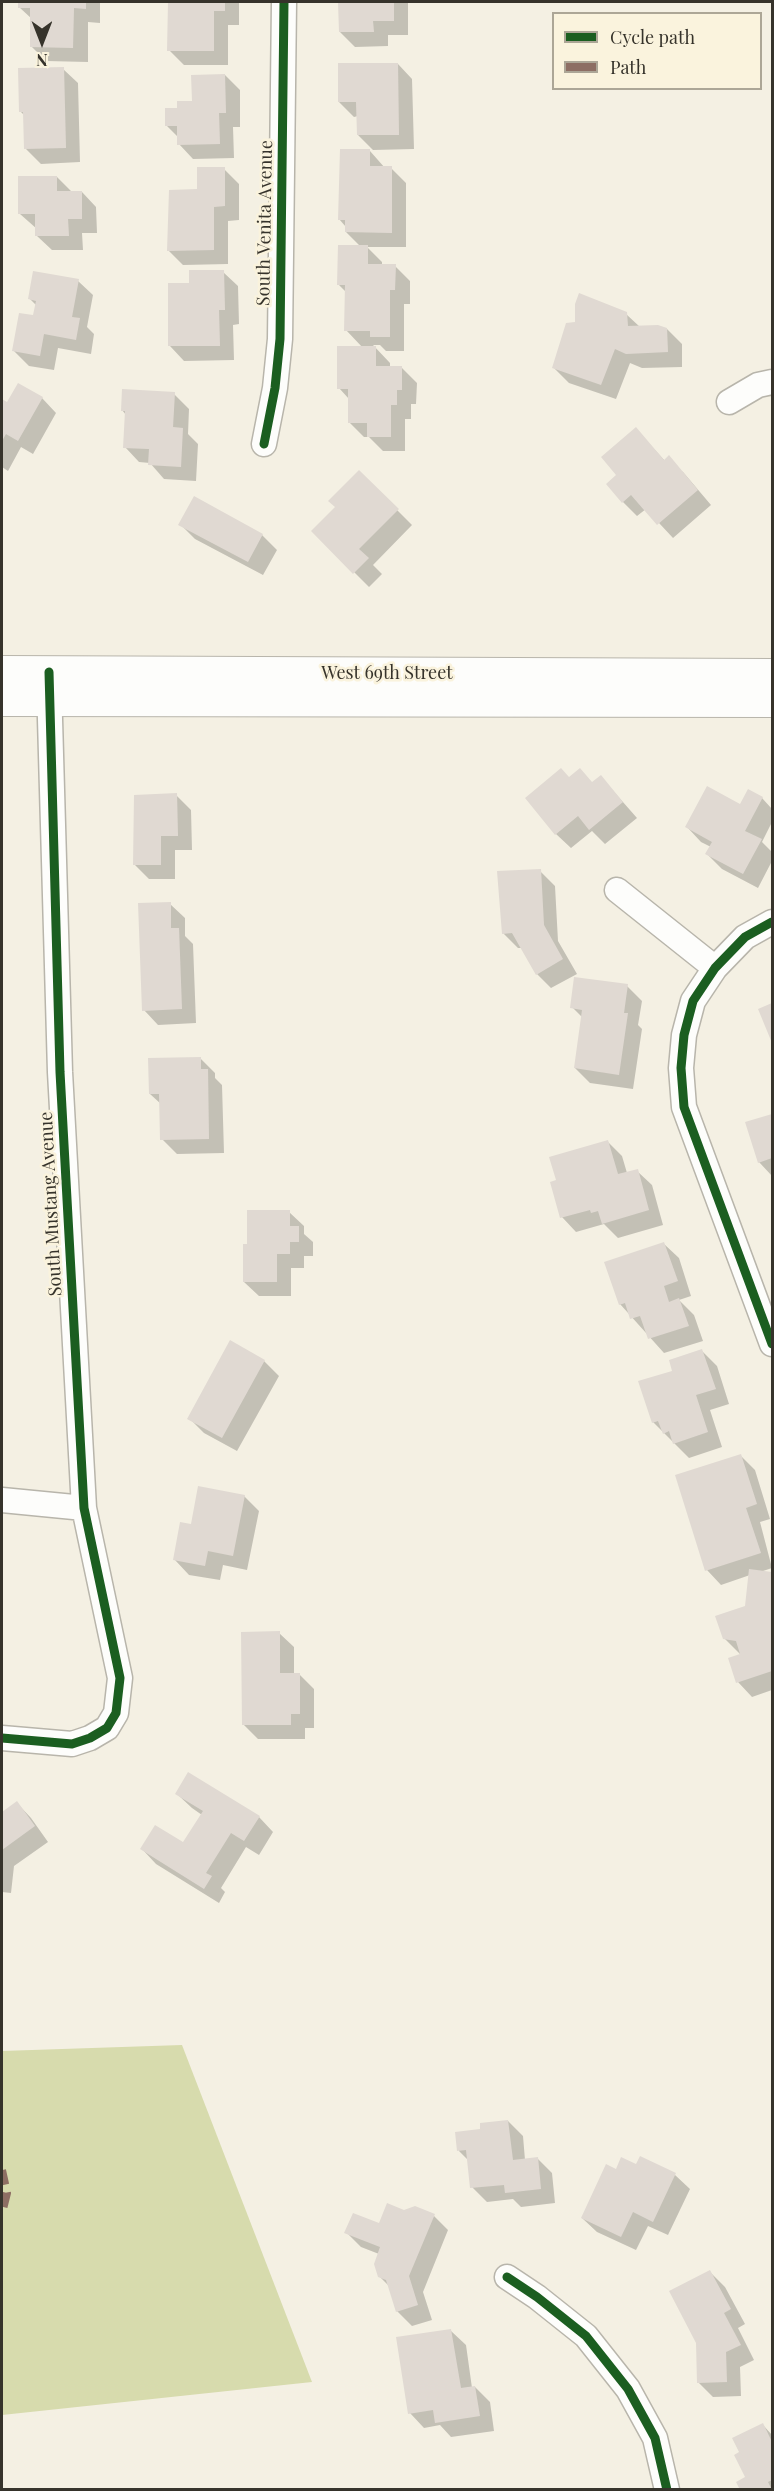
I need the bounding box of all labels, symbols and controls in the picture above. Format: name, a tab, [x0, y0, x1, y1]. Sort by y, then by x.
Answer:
north arrow	[12, 12, 72, 72]
legend	[552, 12, 762, 90]
text: Cycle path	[610, 25, 695, 49]
text: N	[36, 50, 48, 71]
text: Path	[610, 55, 646, 79]
street label: South Venita Avenue	[253, 140, 277, 306]
street label: West 69th Street	[321, 662, 453, 684]
street label: South Mustang Avenue	[35, 1111, 67, 1297]

